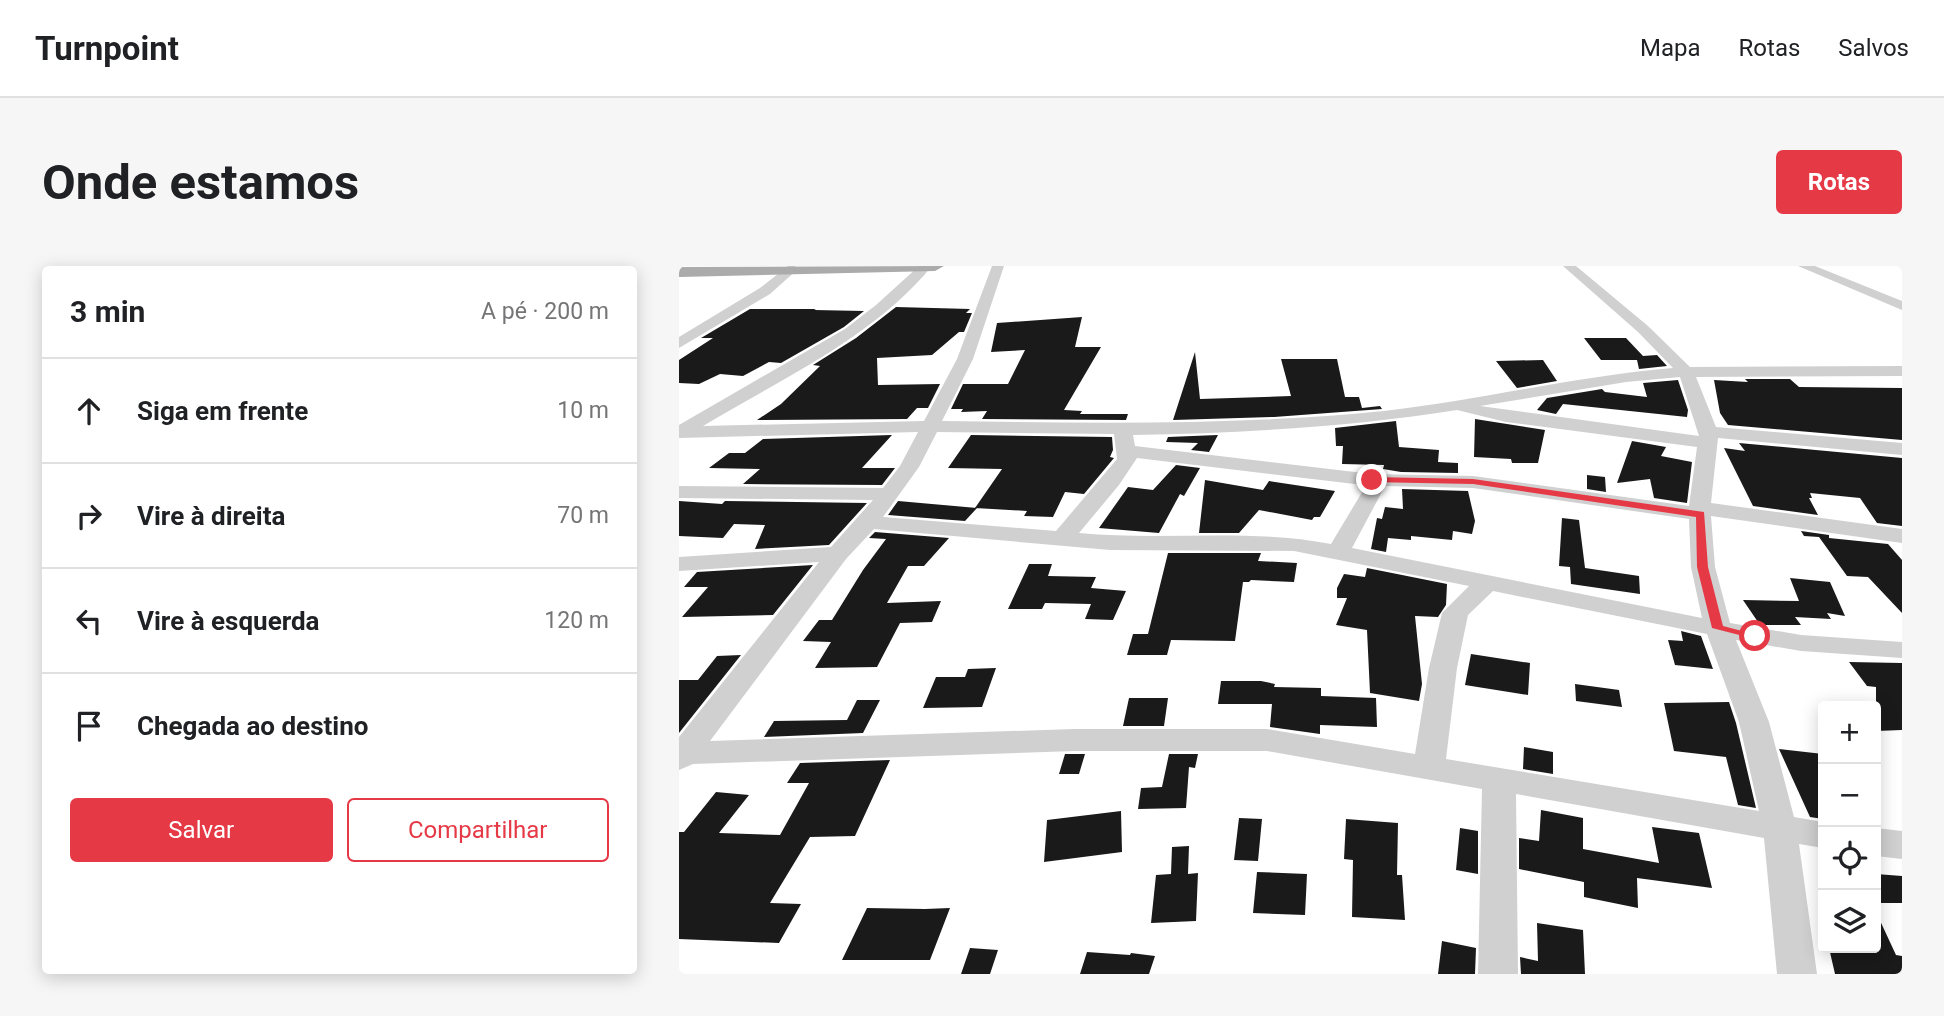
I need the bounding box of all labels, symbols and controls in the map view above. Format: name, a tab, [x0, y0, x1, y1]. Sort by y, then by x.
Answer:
text: Turnpoint	[35, 29, 179, 68]
text: Mapa	[1640, 34, 1701, 62]
text: Rotas	[1739, 34, 1800, 62]
text: Salvos	[1838, 34, 1909, 62]
button: Rotas	[1776, 150, 1902, 214]
text: Onde estamos	[42, 154, 359, 211]
text: 3 min	[70, 294, 145, 329]
text: A pé · 200 m	[481, 298, 609, 325]
icon: ahead	[70, 392, 108, 430]
text: Siga em frente	[137, 396, 308, 426]
text: 10 m	[557, 397, 609, 424]
route end	[1356, 464, 1387, 495]
icon: right	[70, 497, 108, 535]
text: Vire à direita	[137, 501, 285, 531]
text: 70 m	[557, 502, 609, 529]
icon: left	[70, 602, 108, 640]
text: Vire à esquerda	[137, 606, 320, 636]
text: 120 m	[544, 607, 609, 634]
route start	[1739, 620, 1770, 651]
map controls	[1818, 701, 1881, 953]
button: +	[1818, 701, 1881, 764]
icon: arrive	[70, 707, 108, 745]
text: Chegada ao destino	[137, 711, 368, 741]
button: −	[1818, 764, 1881, 827]
button: Salvar	[70, 798, 333, 862]
button: Compartilhar	[347, 798, 609, 862]
button: locate	[1818, 827, 1881, 890]
button: layers	[1818, 890, 1881, 953]

